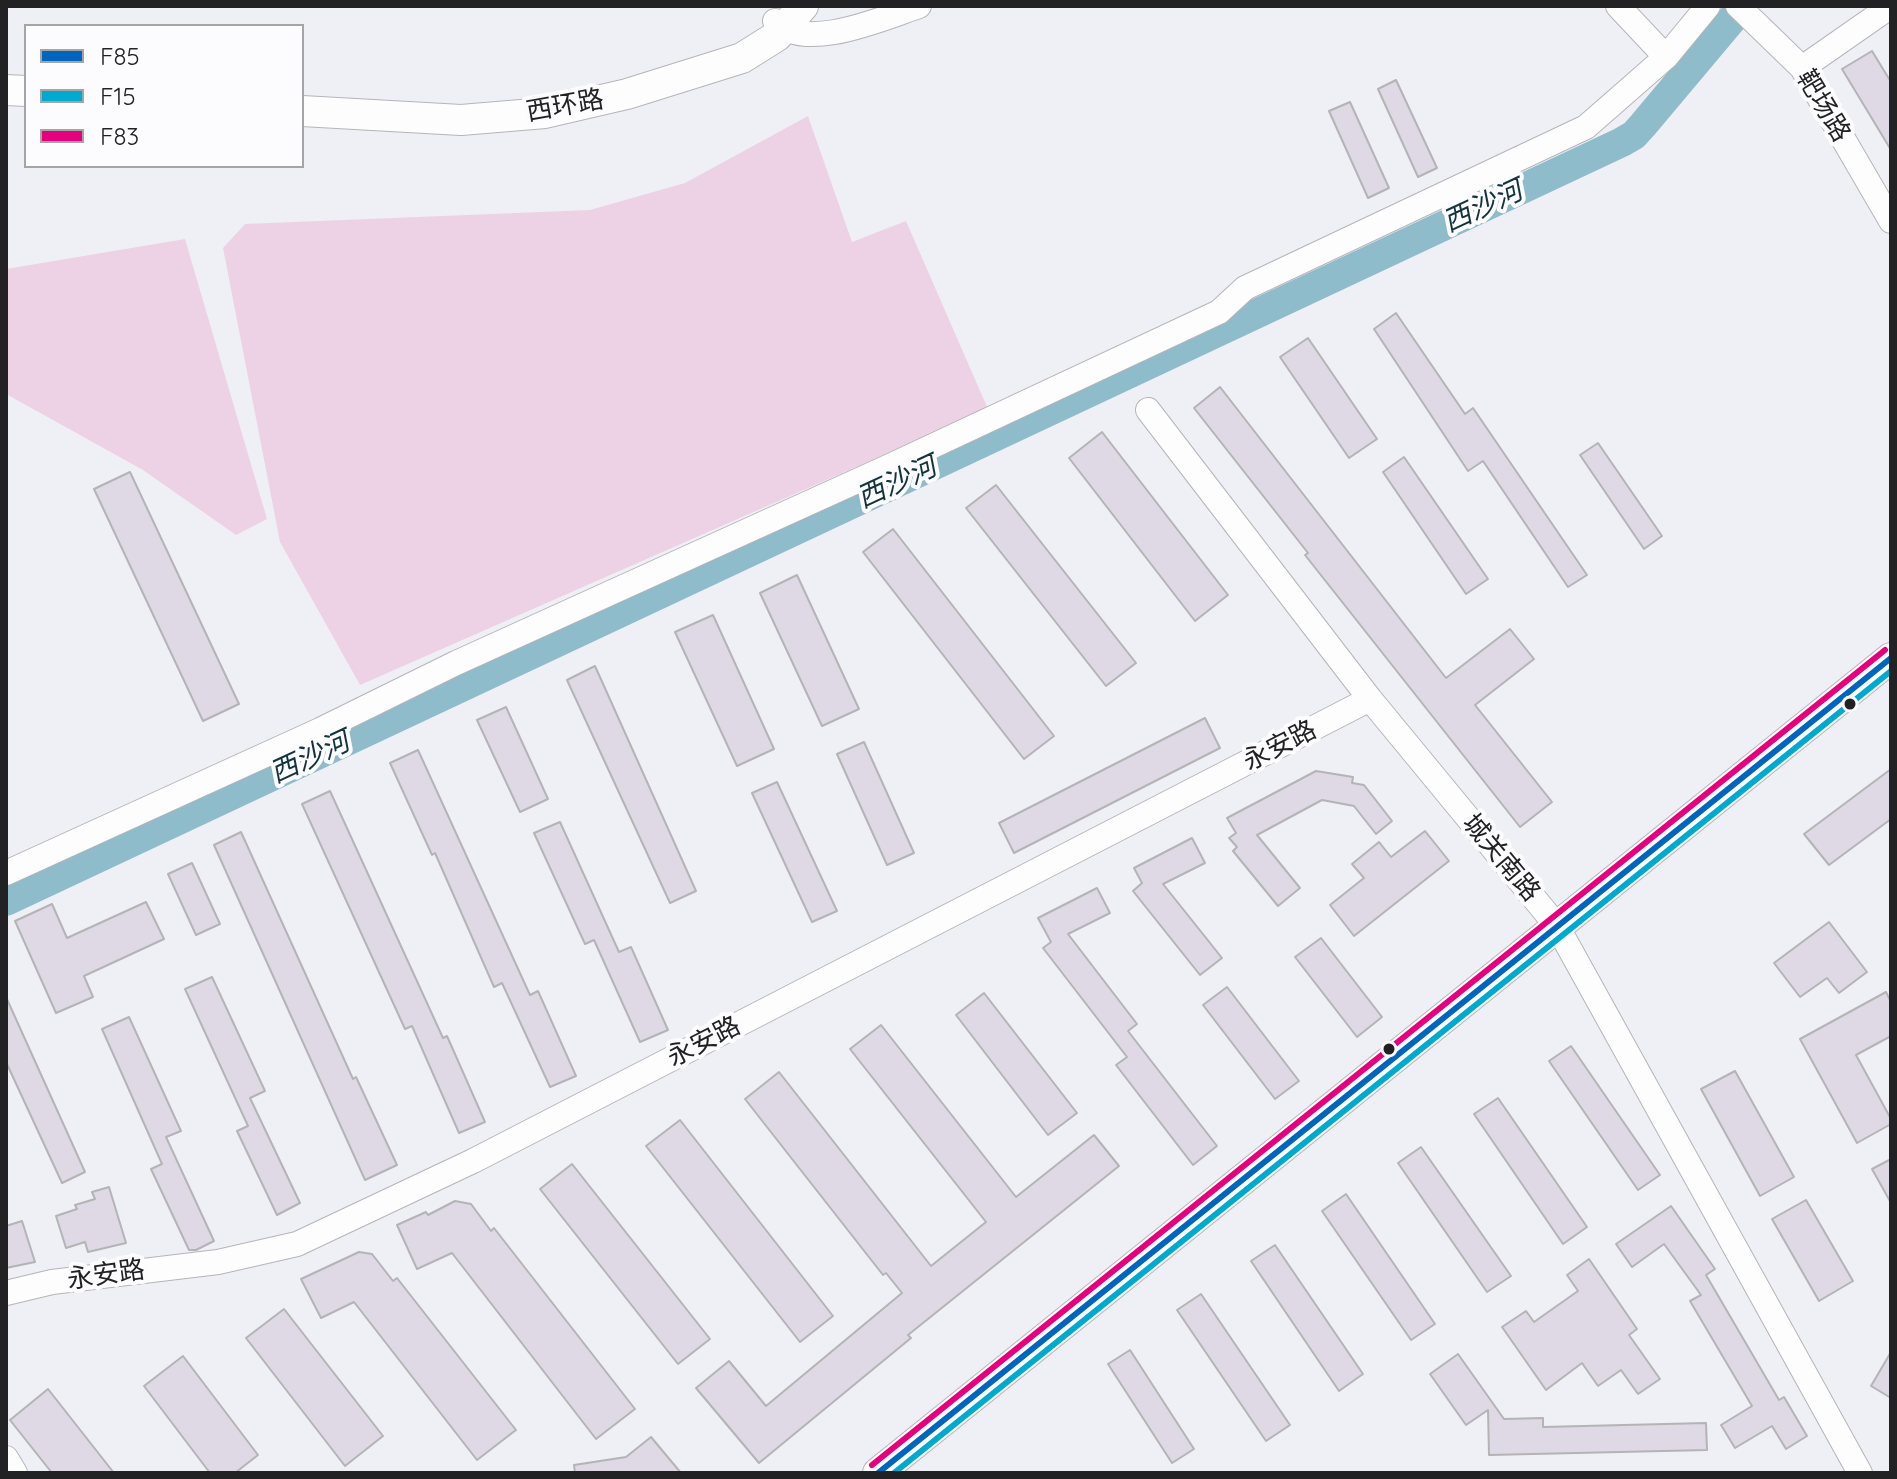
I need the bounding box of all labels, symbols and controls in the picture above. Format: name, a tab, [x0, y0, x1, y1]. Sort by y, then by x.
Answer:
legend	[24, 24, 304, 168]
text: F85	[100, 41, 140, 71]
street label: 靶场路	[1790, 65, 1856, 147]
text: F15	[100, 81, 136, 111]
street label: 西环路	[524, 84, 606, 128]
text: F83	[100, 121, 139, 151]
water label: 西沙河	[1438, 174, 1528, 240]
water label: 西沙河	[852, 450, 942, 516]
unlabelled marker	[1842, 696, 1858, 712]
street label: 永安路	[1238, 714, 1322, 778]
water label: 西沙河	[265, 725, 355, 791]
street label: 城关南路	[1456, 808, 1546, 908]
street label: 永安路	[662, 1010, 746, 1074]
unlabelled marker	[1381, 1041, 1397, 1057]
street label: 永安路	[65, 1254, 147, 1296]

